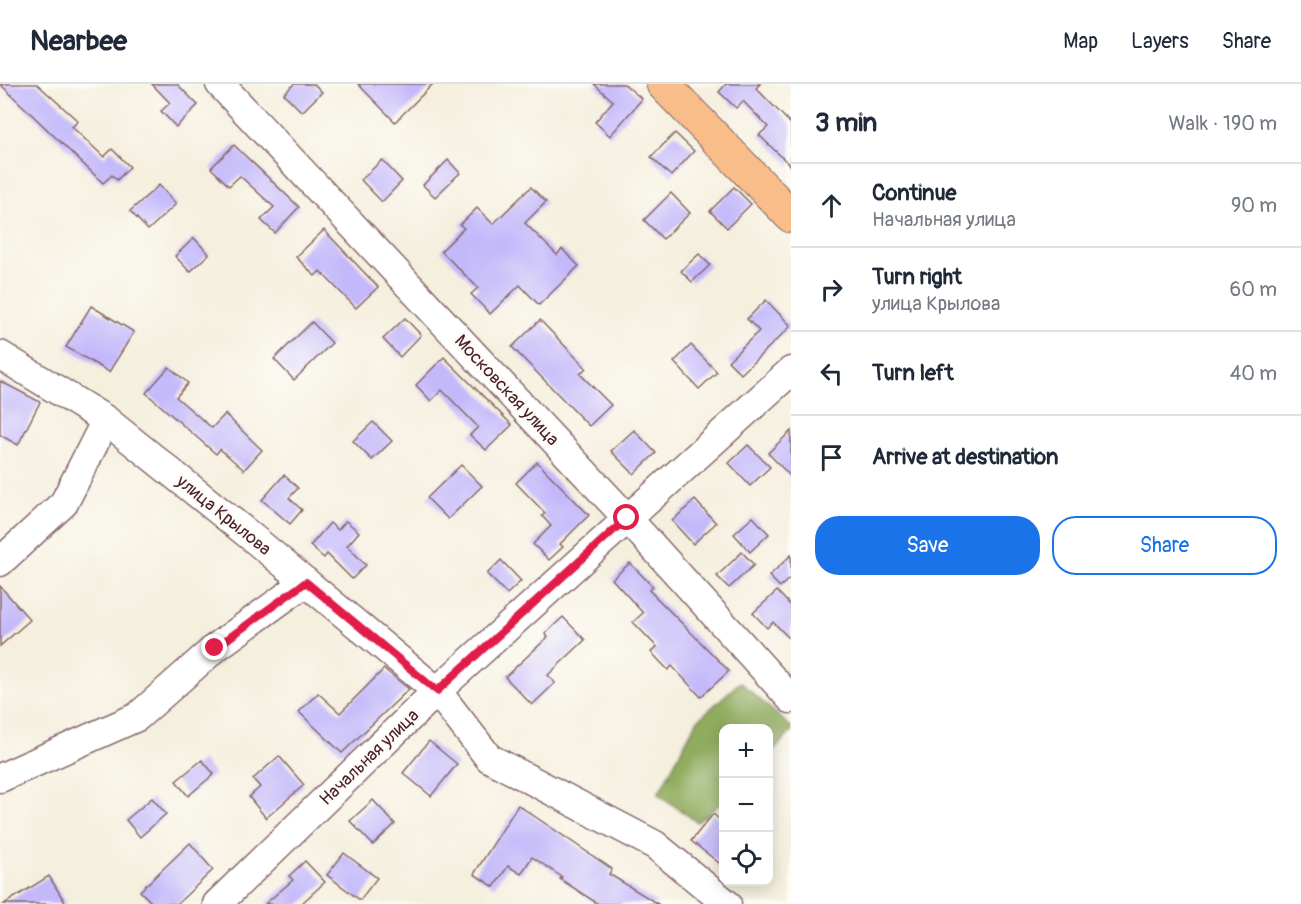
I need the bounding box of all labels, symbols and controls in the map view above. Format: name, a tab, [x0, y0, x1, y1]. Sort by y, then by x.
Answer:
text: Nearbee	[30, 24, 127, 59]
text: Map	[1063, 28, 1098, 55]
text: Layers	[1131, 28, 1189, 55]
text: Share	[1222, 28, 1271, 55]
text: 3 min	[815, 107, 877, 139]
text: Walk · 190 m	[1169, 111, 1277, 136]
text: Continue	[872, 179, 956, 207]
icon: ahead	[815, 189, 848, 222]
text: 90 m	[1231, 193, 1277, 218]
text: Начальная улица	[872, 207, 1016, 232]
text: Turn right	[872, 263, 962, 291]
icon: right	[815, 273, 848, 306]
text: 60 m	[1230, 277, 1277, 302]
text: улица Крылова	[872, 291, 1000, 316]
street label: Московская улица	[449, 330, 564, 451]
icon: left	[815, 357, 848, 390]
text: Turn left	[872, 359, 954, 387]
text: 40 m	[1230, 361, 1277, 386]
icon: arrive	[815, 441, 848, 474]
text: Arrive at destination	[872, 443, 1058, 471]
street label: улица Крылова	[171, 469, 276, 561]
route start	[613, 504, 639, 530]
button: Save	[815, 516, 1040, 575]
button: Share	[1052, 516, 1277, 575]
route end	[201, 634, 227, 660]
street label: Начальная улица	[315, 704, 424, 811]
map controls	[719, 724, 773, 886]
button: +	[719, 724, 773, 778]
button: −	[719, 778, 773, 832]
button: locate	[719, 832, 773, 886]

